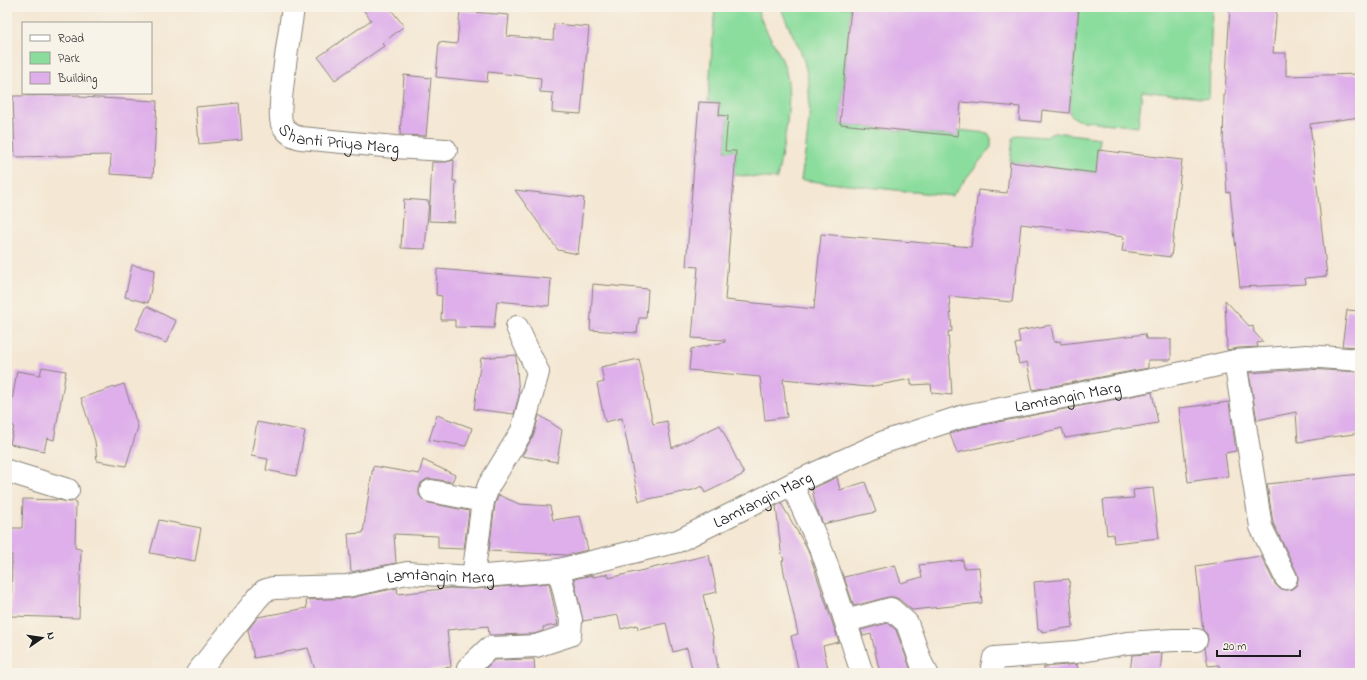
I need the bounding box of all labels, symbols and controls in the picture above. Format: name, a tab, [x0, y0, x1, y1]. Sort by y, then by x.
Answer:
legend	[22, 22, 152, 94]
text: Road	[58, 30, 84, 48]
text: Park	[58, 50, 80, 68]
text: Building	[57, 70, 97, 89]
street label: Shanti Priya Marg	[271, 118, 400, 163]
street label: Lamtangin Marg	[1013, 375, 1124, 420]
street label: Lamtangin Marg	[709, 465, 818, 535]
street label: Lamtangin Marg	[384, 562, 495, 592]
north arrow	[22, 618, 62, 658]
text: N	[42, 631, 59, 641]
scale bar	[1217, 632, 1300, 658]
text: 20 m	[1223, 638, 1246, 656]

